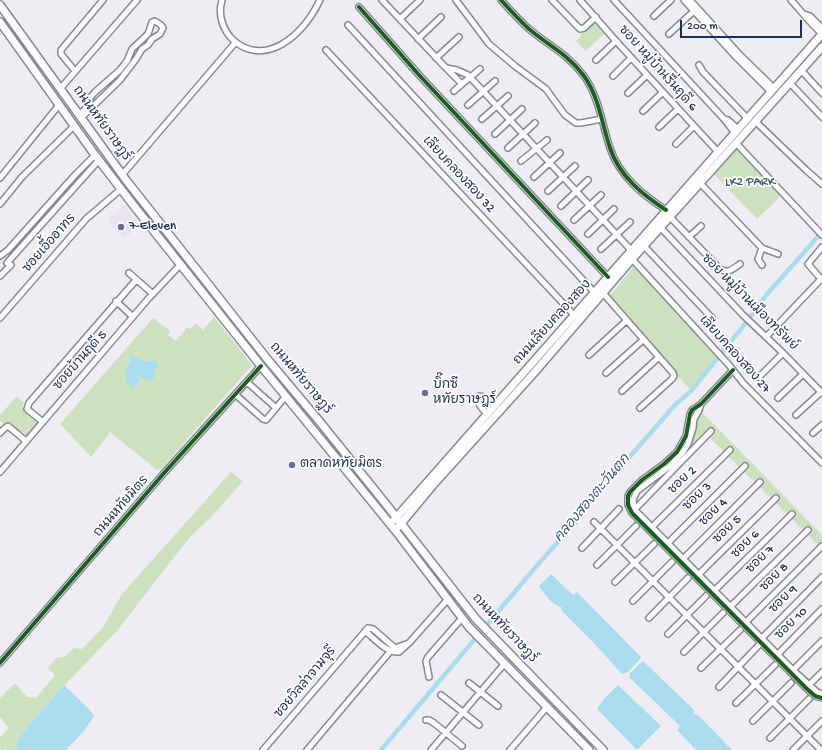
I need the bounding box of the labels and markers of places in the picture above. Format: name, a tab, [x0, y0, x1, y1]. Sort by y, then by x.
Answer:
place label: 7-Eleven	[129, 219, 176, 235]
marker: 7-Eleven	[116, 222, 126, 232]
place label: บิ๊กซี หทัยราษฎร์	[433, 378, 496, 409]
marker: บิ๊กซี หทัยราษฎร์	[420, 388, 430, 398]
place label: ตลาดหทัยมิตร	[300, 457, 382, 473]
marker: ตลาดหทัยมิตร	[287, 460, 297, 470]

